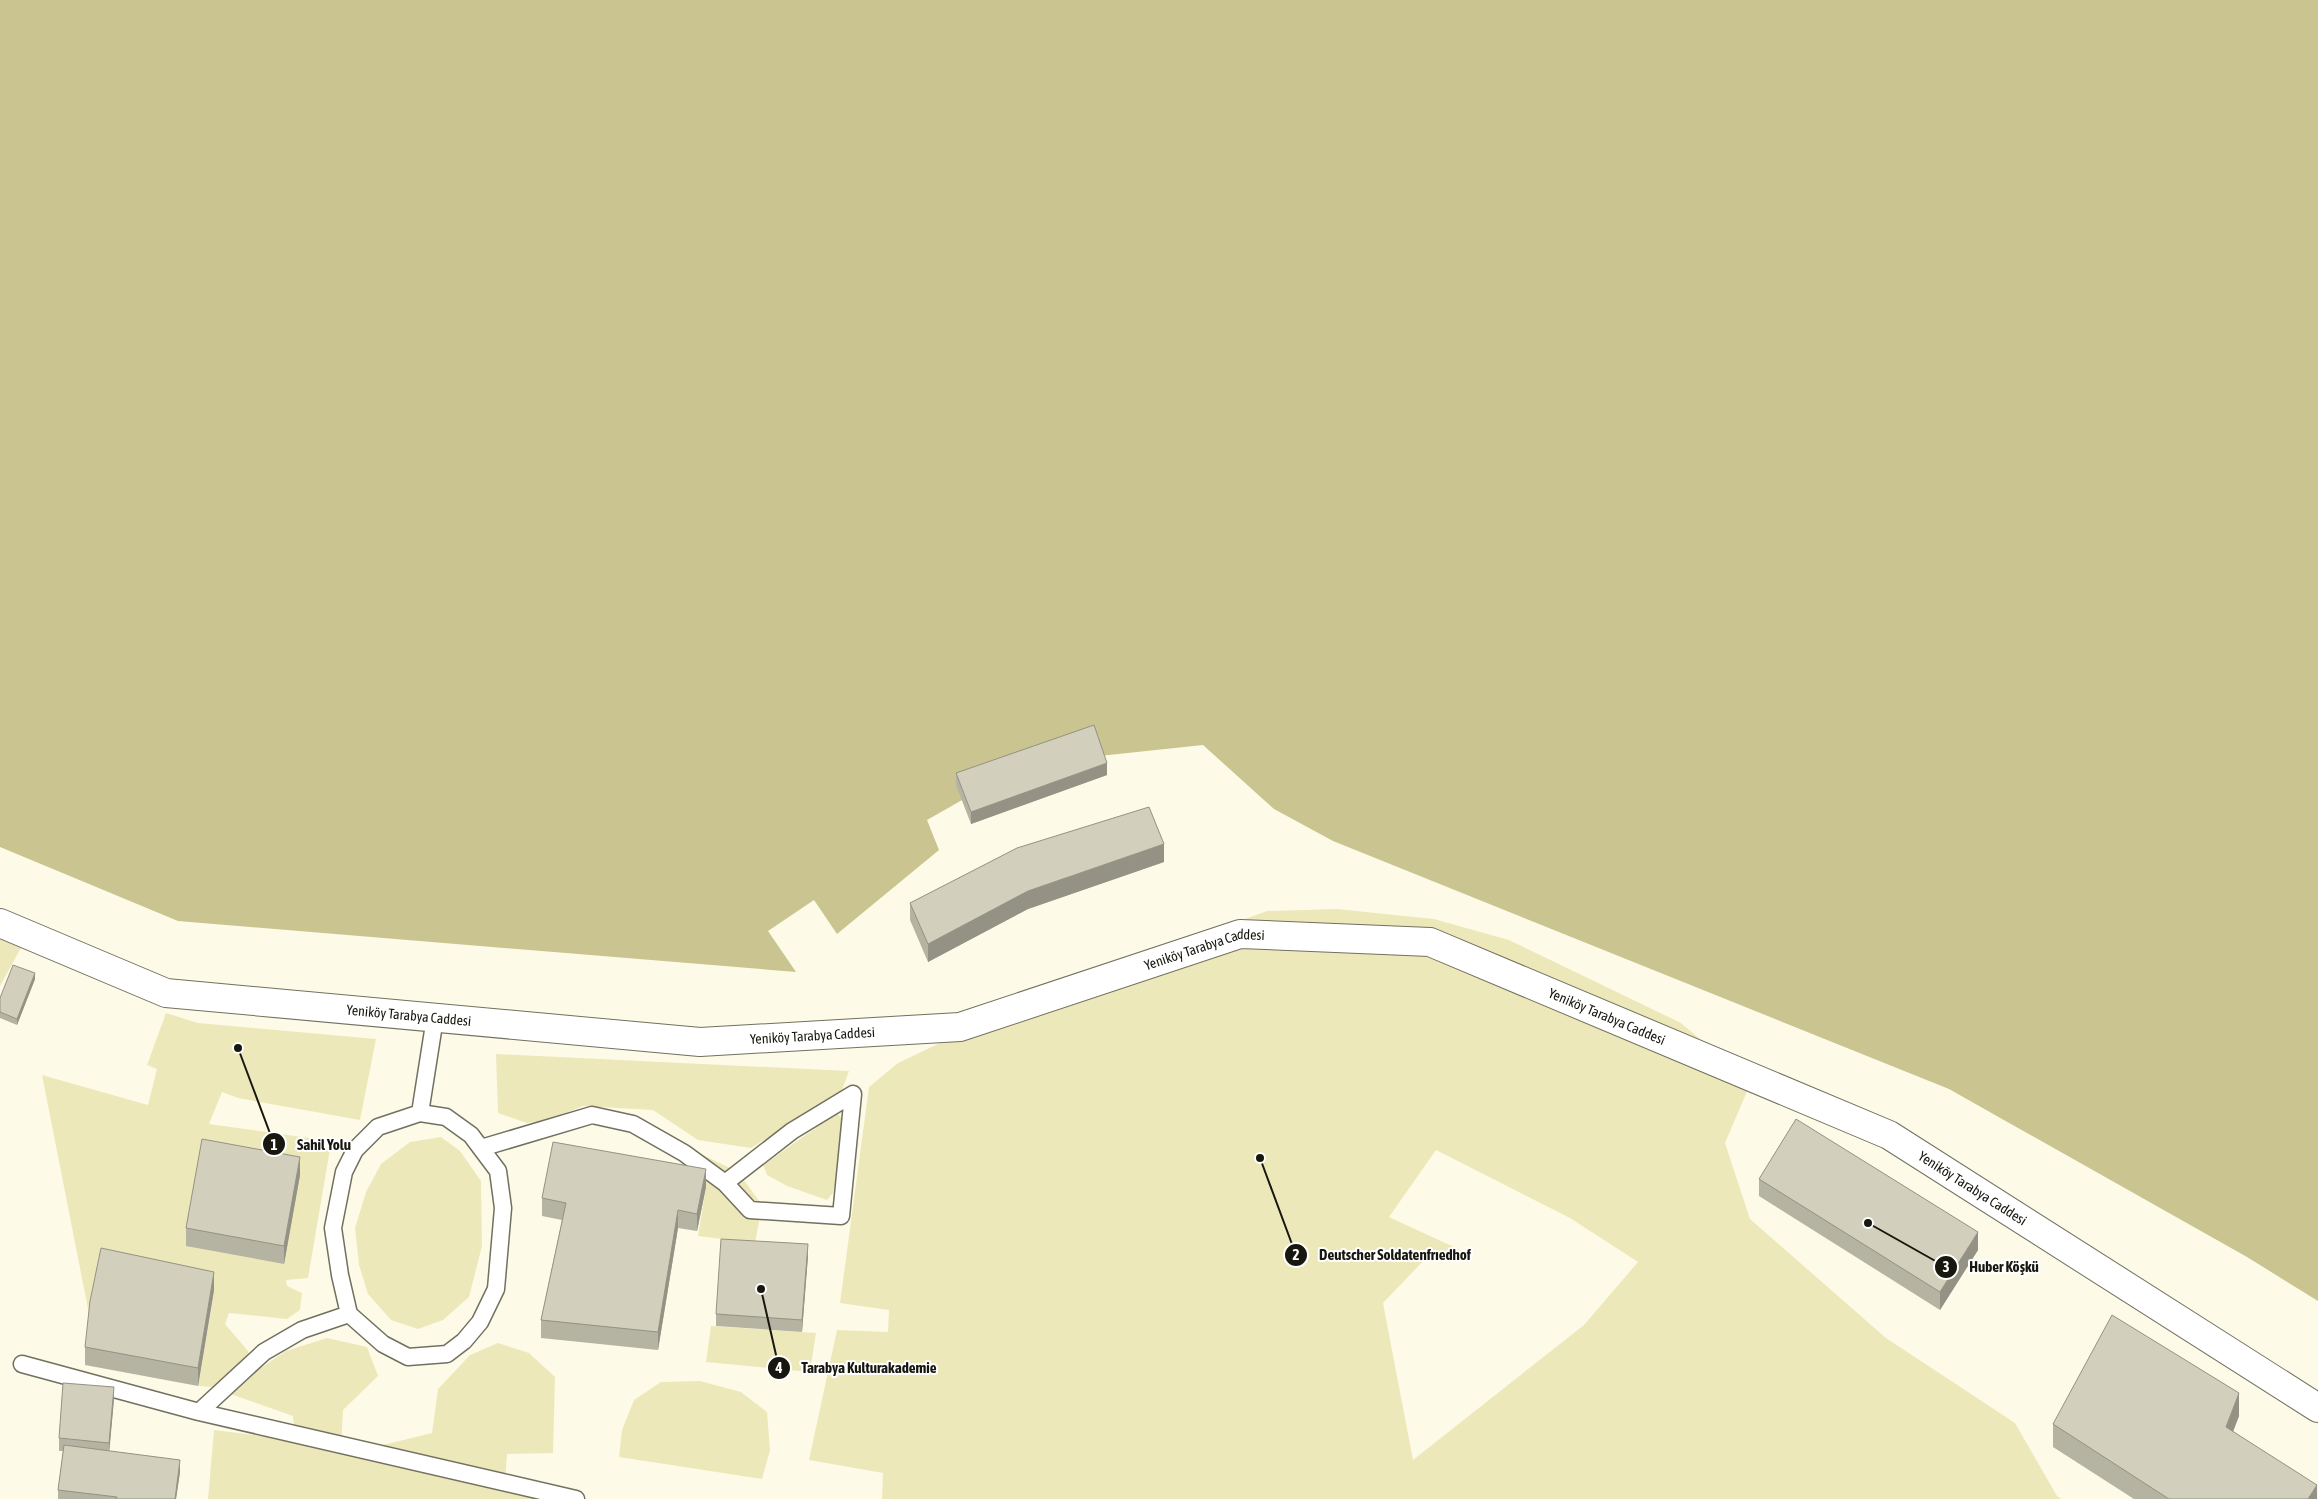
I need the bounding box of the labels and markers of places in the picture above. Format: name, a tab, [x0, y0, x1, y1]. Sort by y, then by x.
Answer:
callout: Sahil Yolu	[262, 1129, 361, 1159]
callout: Deutscher Soldatenfrıedhof	[1284, 1240, 1481, 1270]
callout: Huber Köşkü	[1934, 1252, 2048, 1282]
callout: Tarabya Kulturakademie	[766, 1353, 946, 1383]

